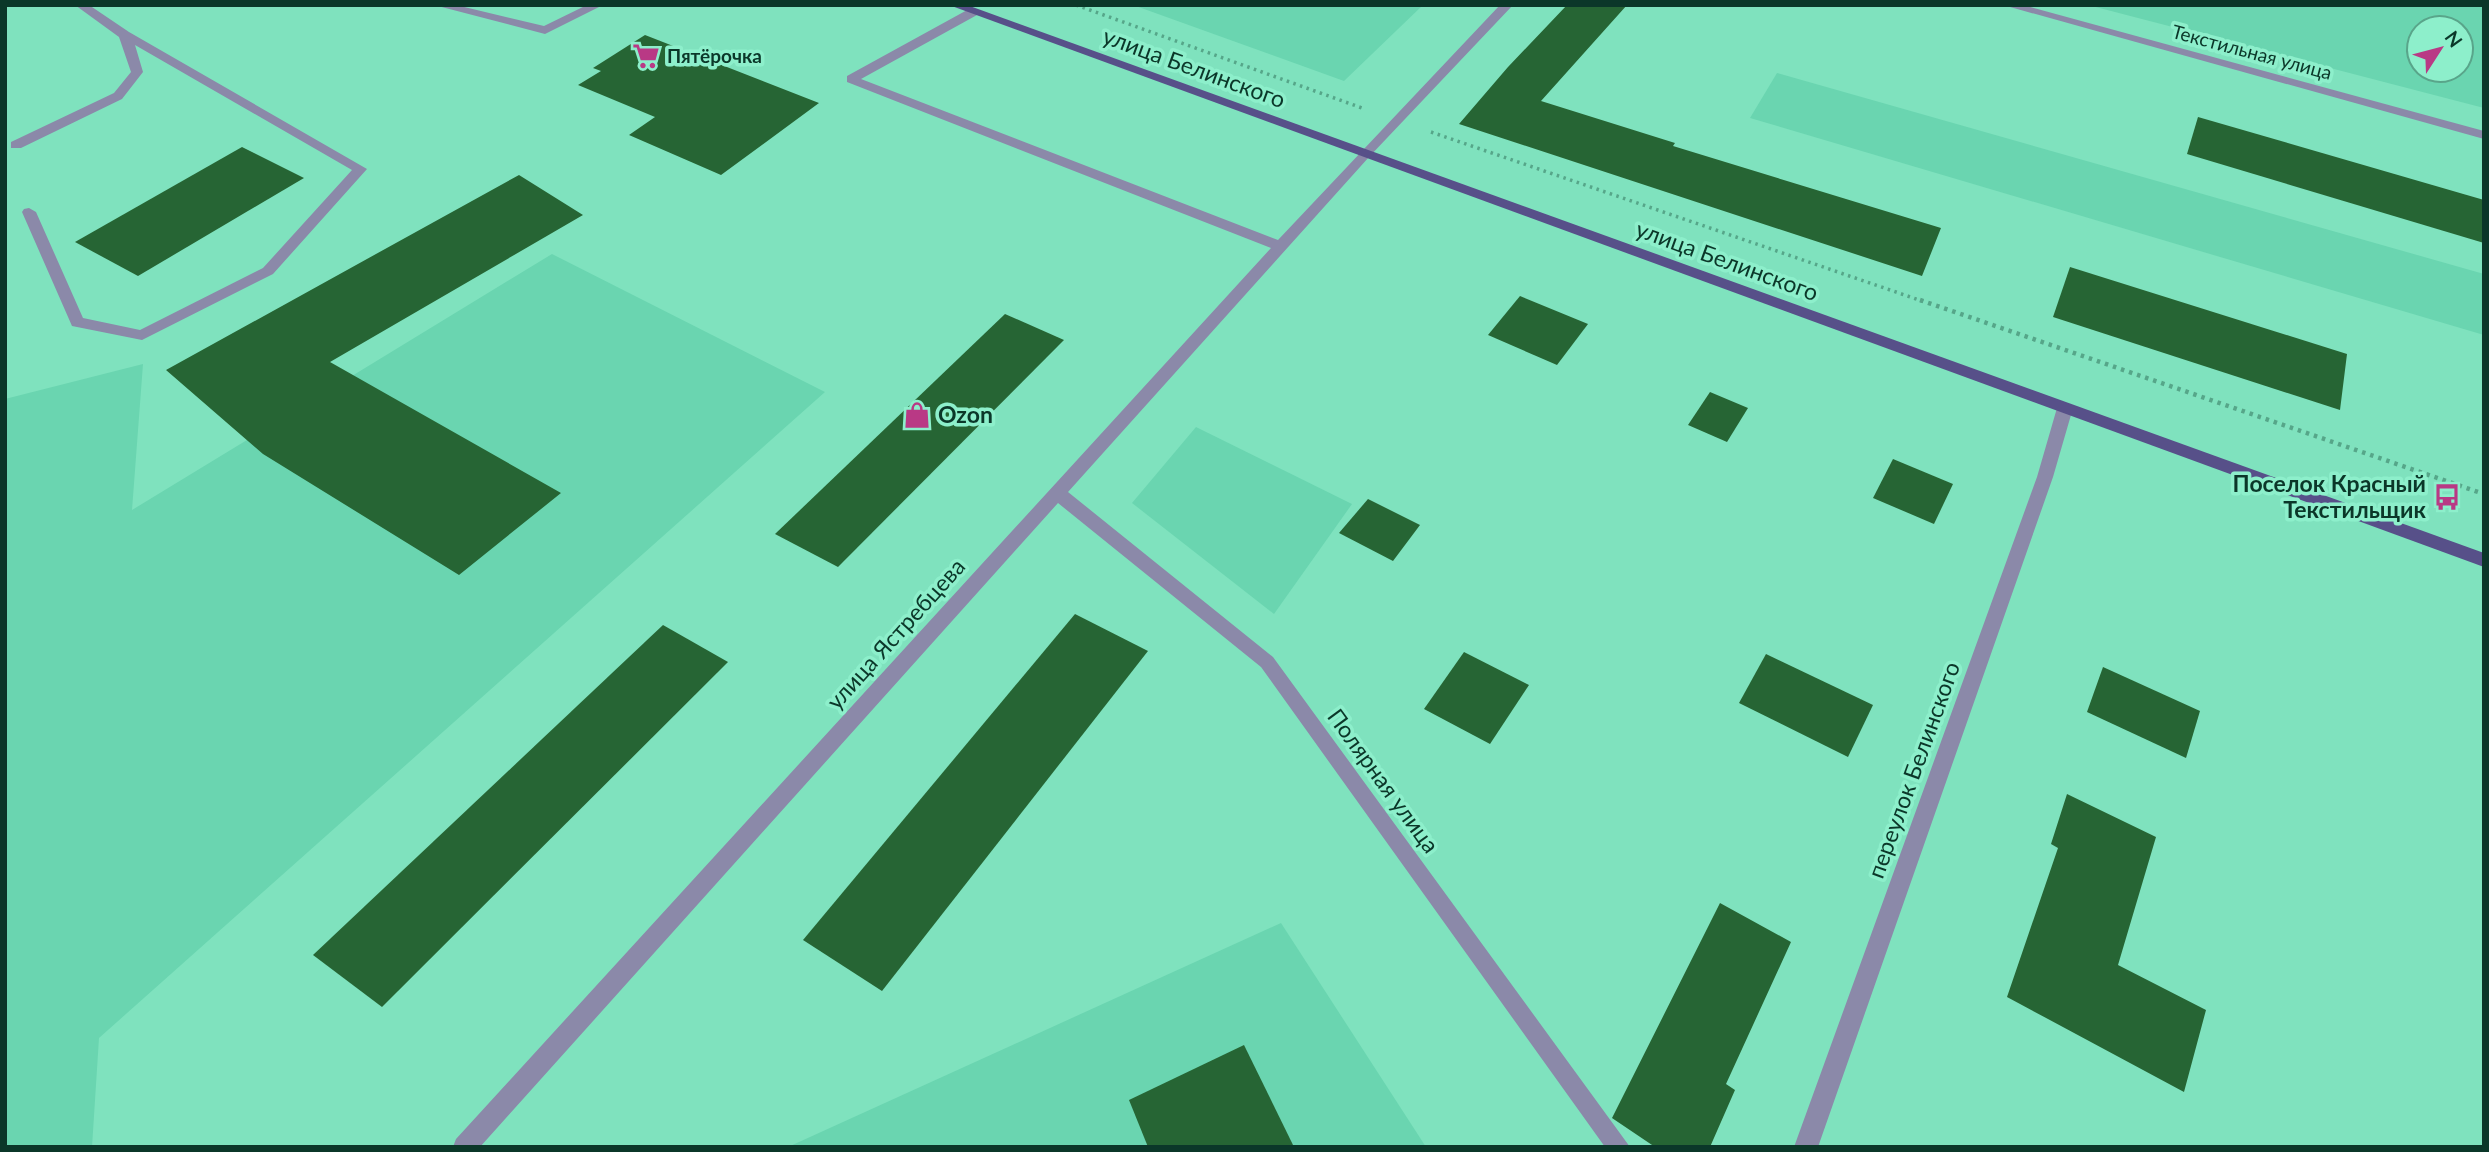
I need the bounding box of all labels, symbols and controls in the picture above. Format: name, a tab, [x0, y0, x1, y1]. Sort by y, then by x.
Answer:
north arrow	[2405, 14, 2475, 84]
street label: Текстильная улица	[2170, 19, 2335, 84]
street label: улица Белинского	[1099, 21, 1289, 113]
text: N	[2441, 26, 2468, 51]
supermarket icon: Пятёрочка	[631, 41, 661, 71]
place label: Пятёрочка	[667, 44, 762, 67]
street label: улица Белинского	[1632, 214, 1822, 306]
shop icon: Ozon	[902, 400, 932, 430]
place label: Ozon	[938, 400, 993, 428]
place label: Поселок Красный Текстильщик	[2233, 469, 2426, 523]
bus stop icon: Поселок Красный Текстильщик	[2432, 482, 2462, 512]
street label: улица Ястребцева	[820, 552, 970, 715]
street label: переулок Белинского	[1861, 658, 1965, 882]
street label: Полярная улица	[1322, 703, 1446, 858]

